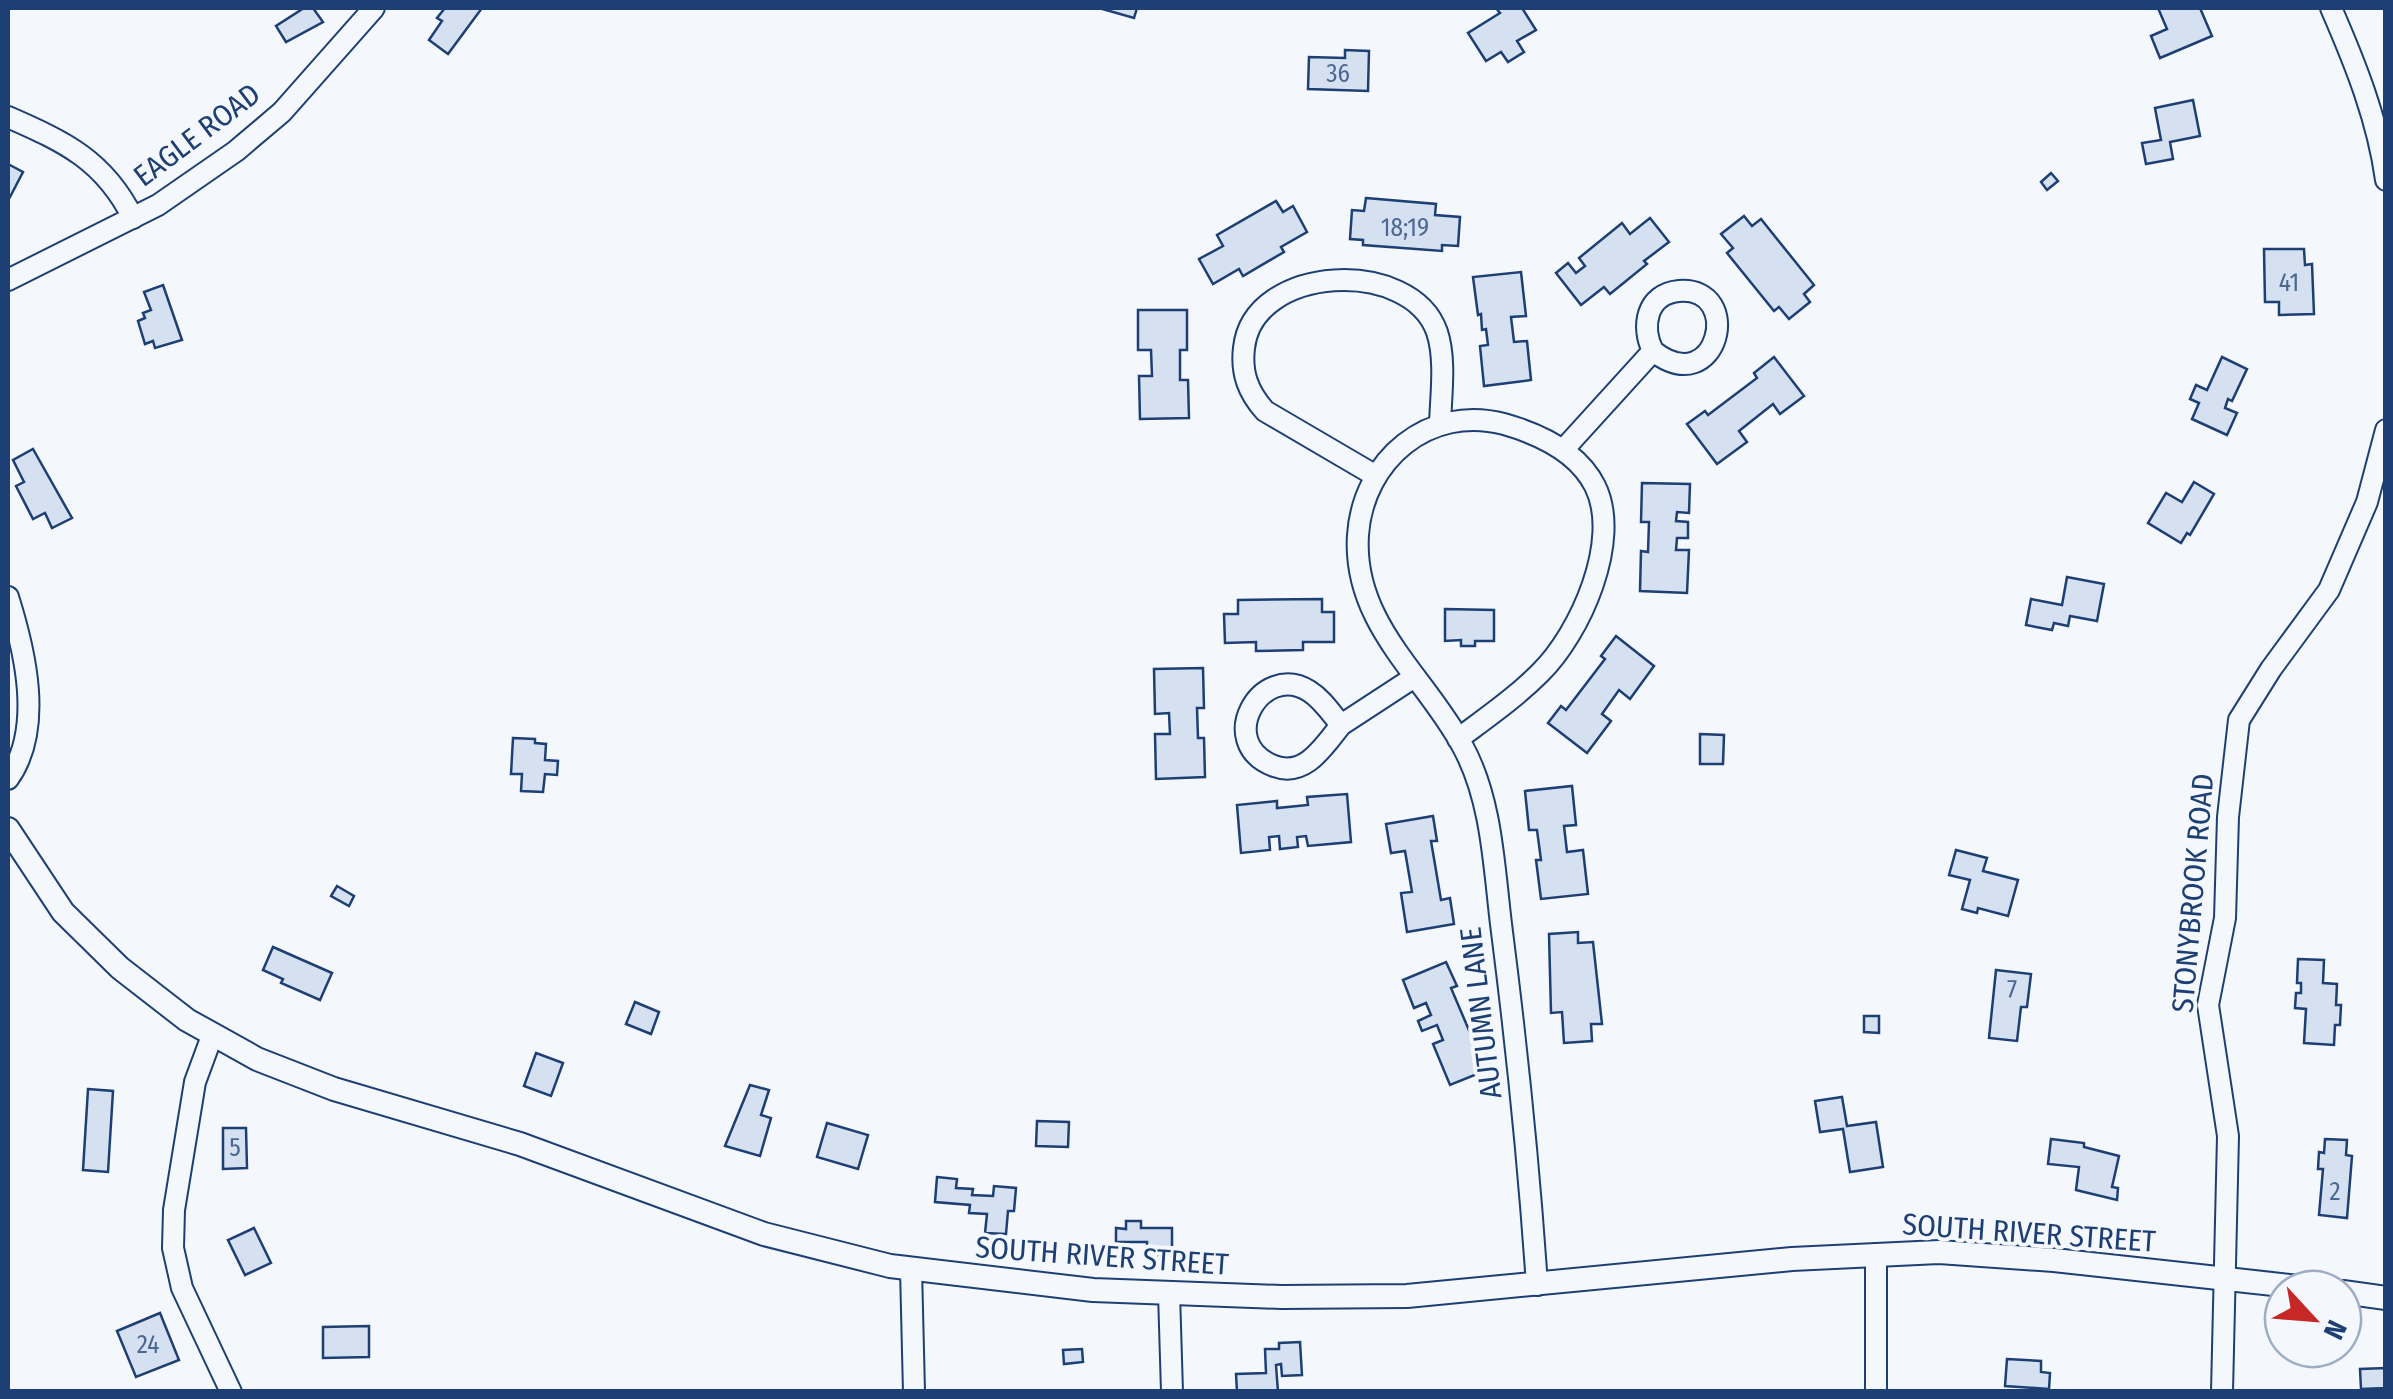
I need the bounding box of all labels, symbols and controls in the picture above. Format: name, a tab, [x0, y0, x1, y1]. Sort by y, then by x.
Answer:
house number: 36	[1326, 59, 1350, 89]
street label: EAGLE ROAD	[127, 76, 267, 194]
house number: 18;19	[1381, 213, 1429, 243]
house number: 41	[2279, 268, 2299, 298]
street label: STONYBROOK ROAD	[2165, 772, 2221, 1014]
street label: AUTUMN LANE	[1453, 925, 1509, 1101]
house number: 7	[2007, 975, 2017, 1005]
house number: 5	[229, 1133, 241, 1163]
house number: 2	[2329, 1177, 2341, 1207]
street label: SOUTH RIVER STREET	[1901, 1206, 2157, 1260]
street label: SOUTH RIVER STREET	[974, 1229, 1230, 1283]
north arrow	[2263, 1269, 2363, 1369]
text: N	[2317, 1315, 2354, 1345]
house number: 24	[137, 1330, 159, 1360]

